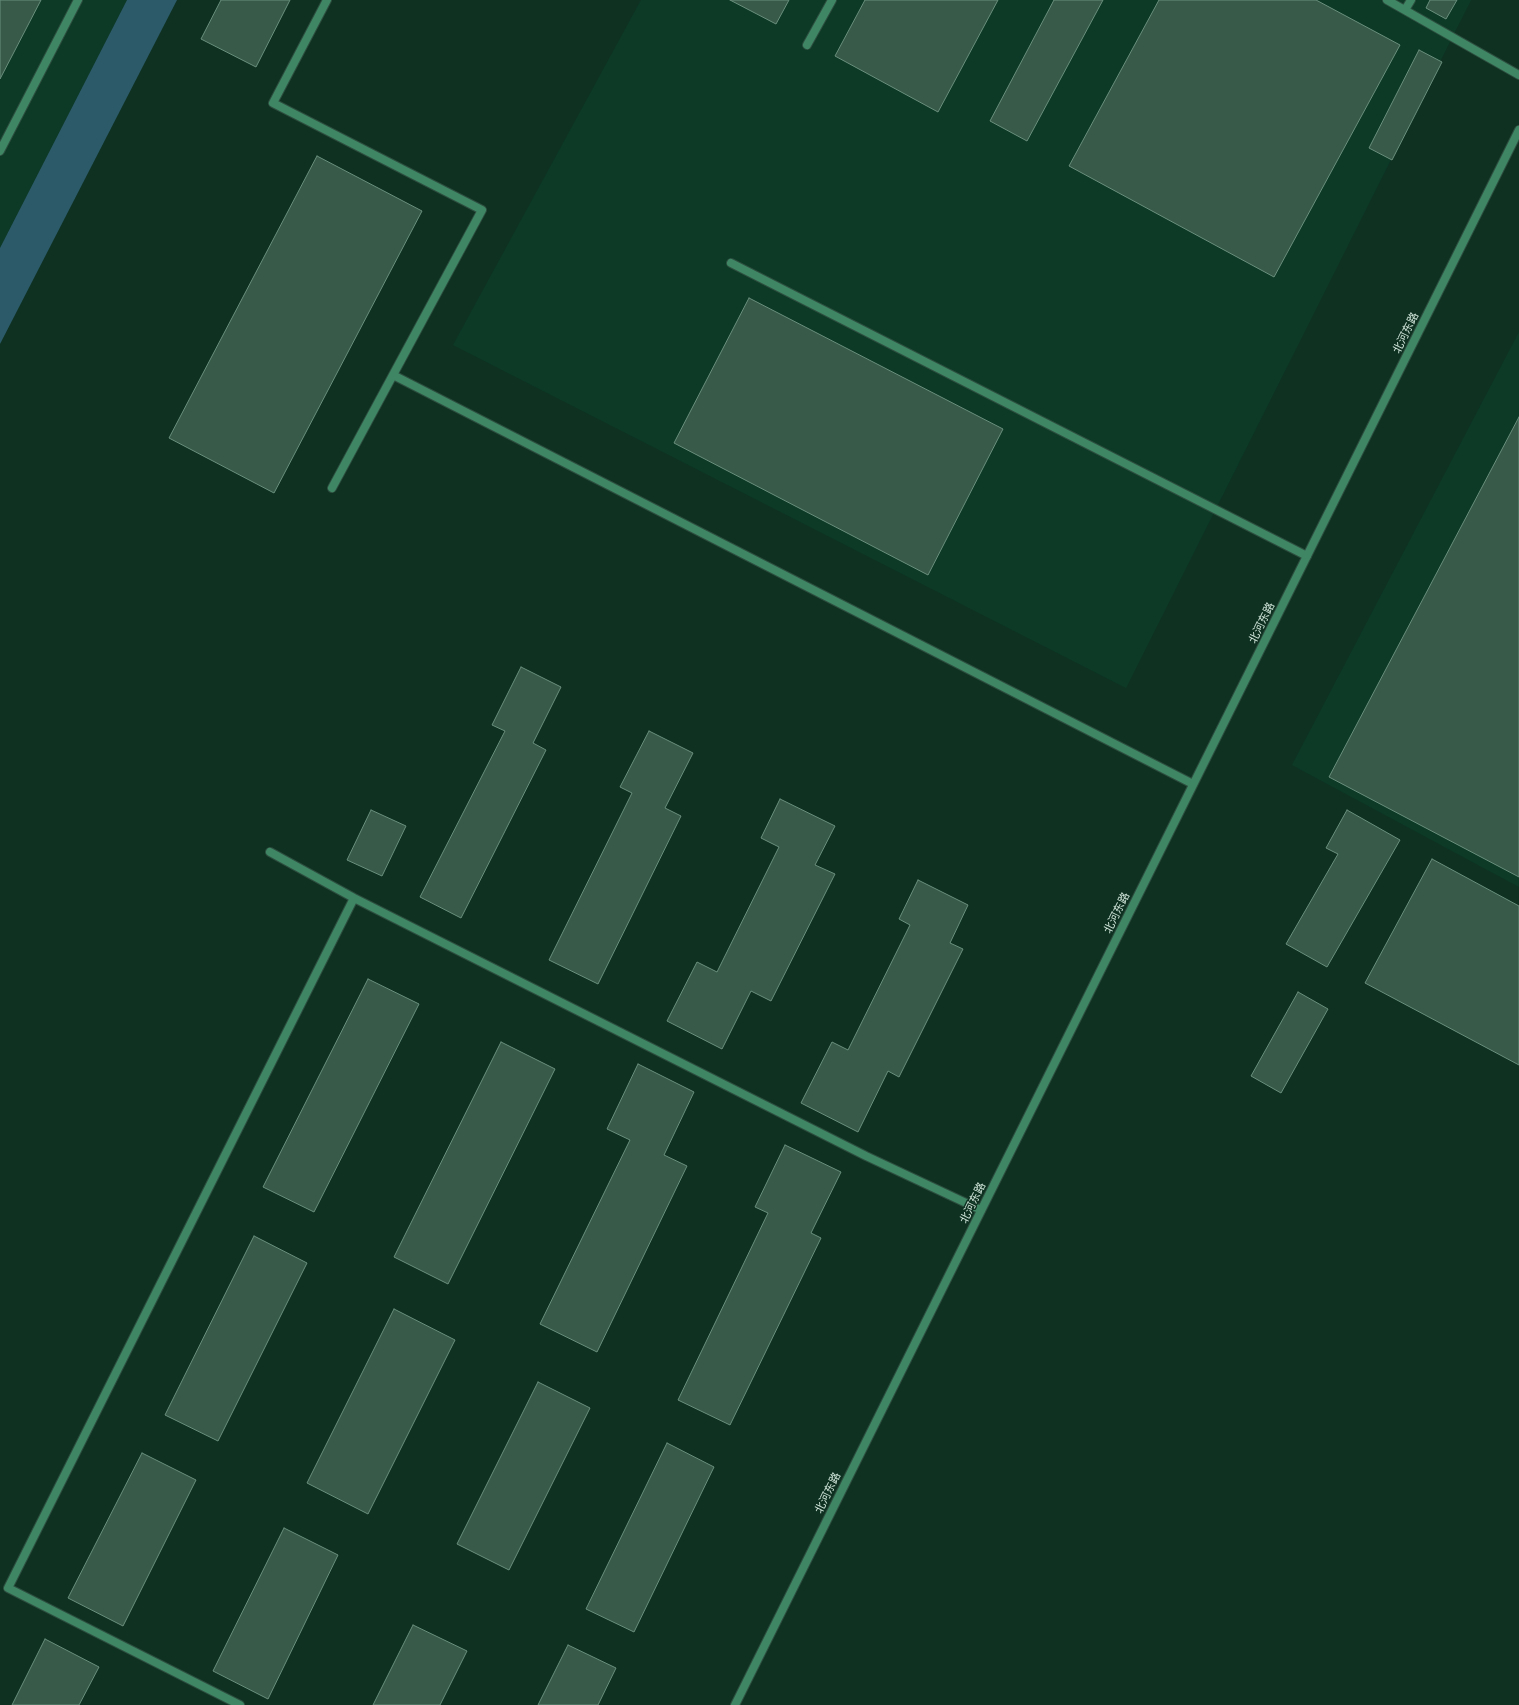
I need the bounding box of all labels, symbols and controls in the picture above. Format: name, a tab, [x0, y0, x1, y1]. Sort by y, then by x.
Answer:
street label: 北河东路	[1390, 310, 1422, 356]
street label: 北河东路	[1246, 600, 1278, 646]
street label: 北河东路	[1101, 890, 1133, 936]
street label: 北河东路	[957, 1180, 989, 1226]
street label: 北河东路	[812, 1470, 844, 1516]

